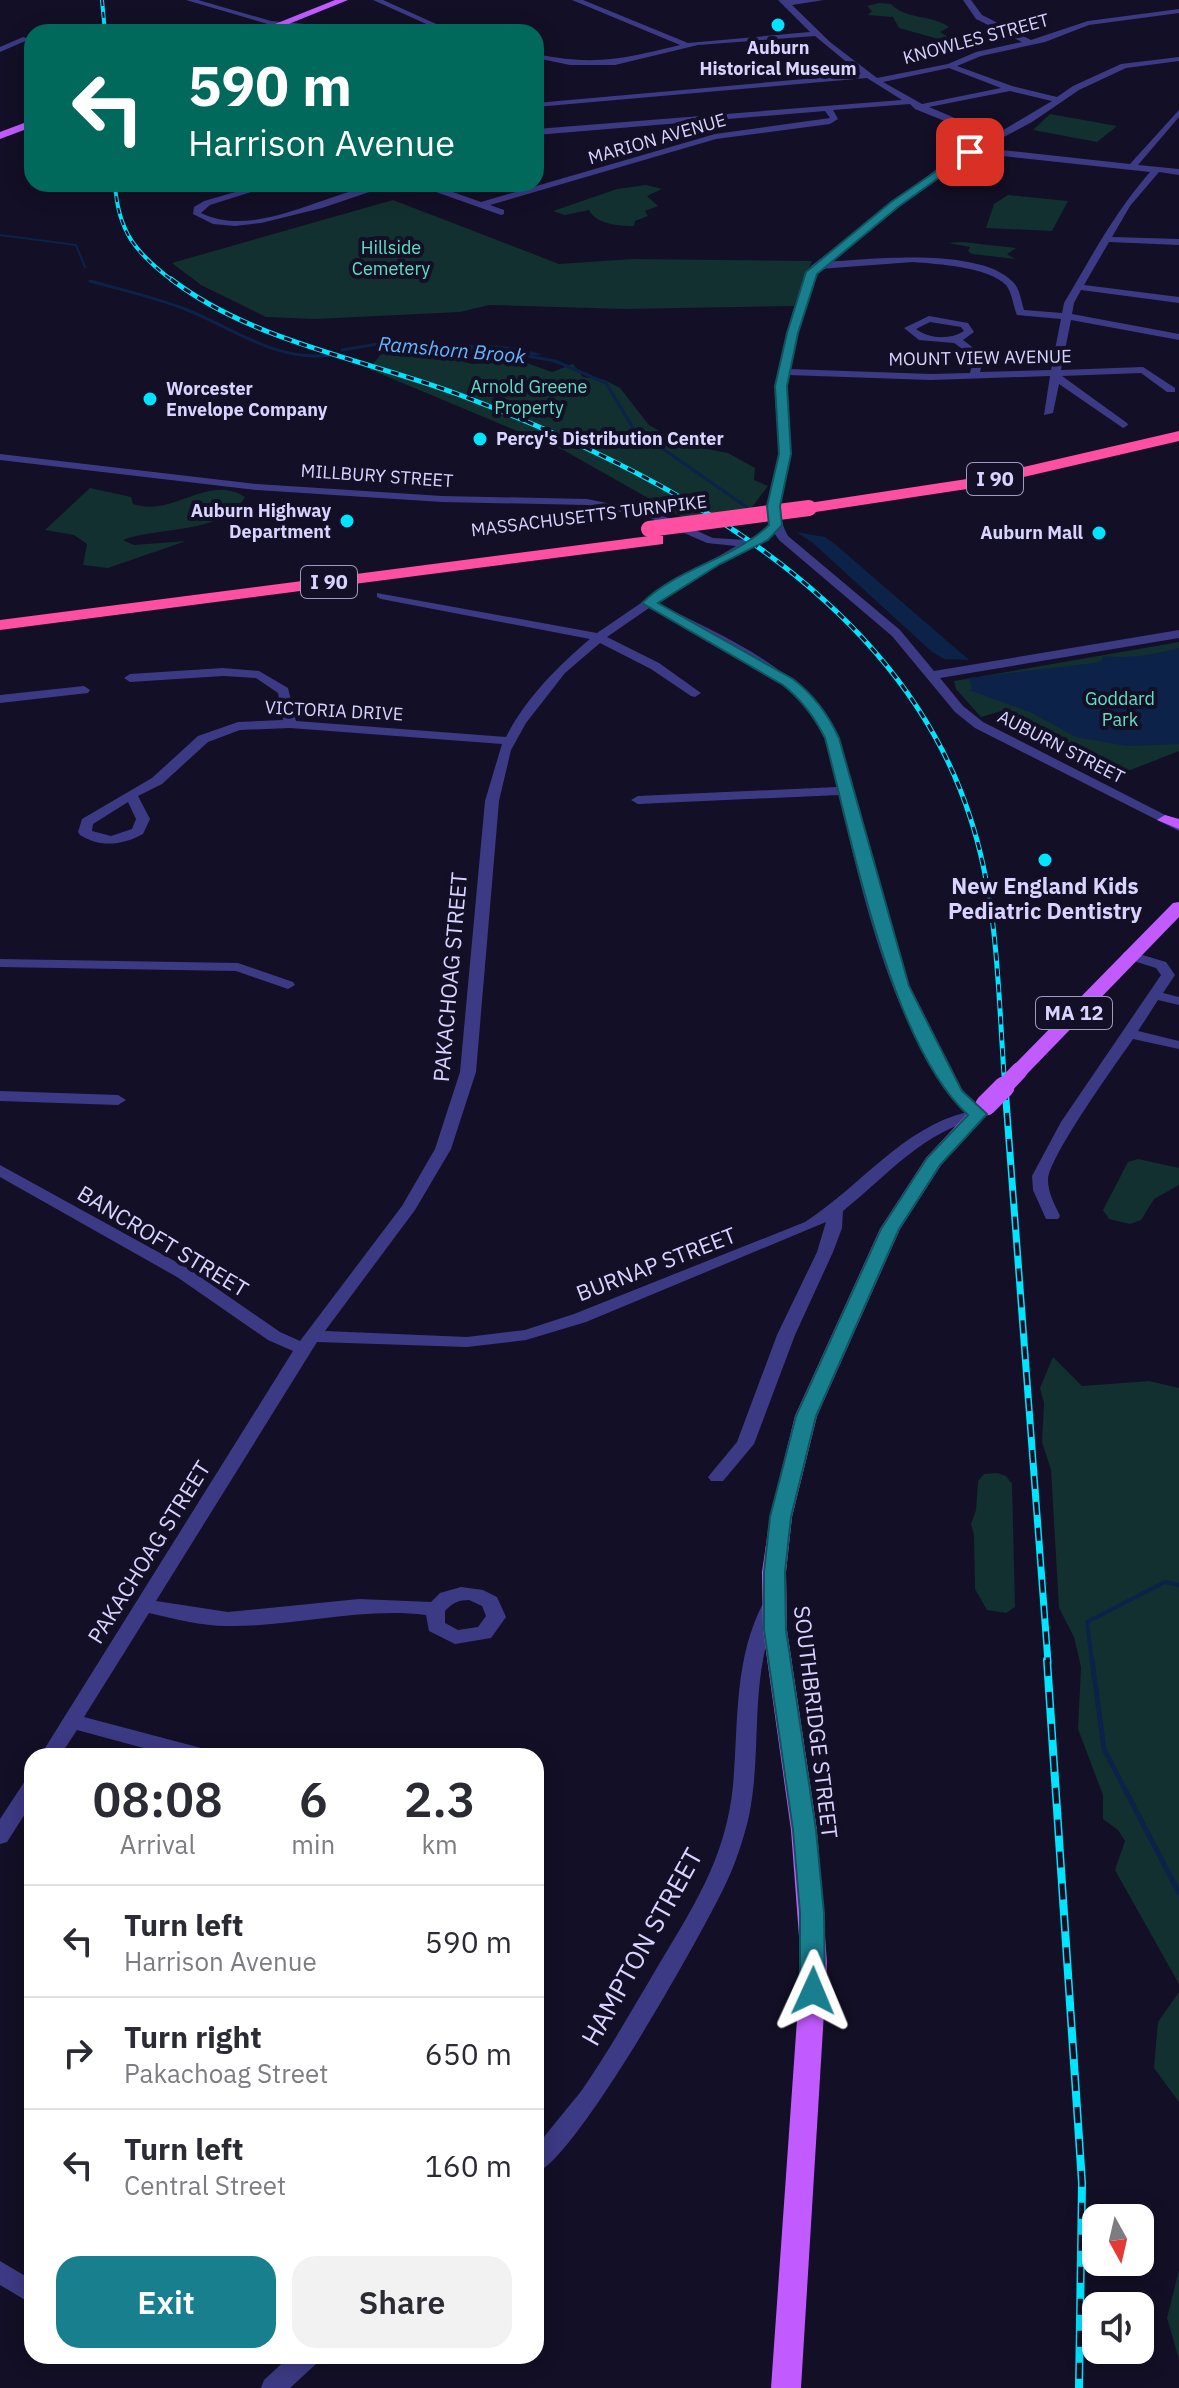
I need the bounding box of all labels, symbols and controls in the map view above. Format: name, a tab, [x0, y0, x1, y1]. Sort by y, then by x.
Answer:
street label: KNOWLES STREET	[900, 8, 1052, 69]
marker: Auburn Historical Museum	[769, 16, 787, 34]
place label: Auburn Historical Museum	[699, 36, 857, 80]
text: 590 m	[188, 49, 352, 121]
icon: left	[56, 56, 160, 160]
street label: MARION AVENUE	[585, 108, 728, 169]
pin	[936, 118, 1004, 186]
text: Harrison Avenue	[188, 119, 455, 166]
icon: arrive	[948, 130, 992, 174]
park label: Hillside Cemetery	[352, 236, 430, 280]
water label: Ramshorn Brook	[377, 330, 527, 369]
street label: MOUNT VIEW AVENUE	[888, 344, 1072, 371]
park label: Arnold Greene Property	[471, 375, 588, 419]
place label: Worcester Envelope Company	[166, 377, 328, 421]
marker: Worcester Envelope Company	[141, 390, 159, 408]
place label: Percy's Distribution Center	[496, 427, 724, 450]
marker: Percy's Distribution Center	[471, 430, 489, 448]
street label: MILLBURY STREET	[300, 459, 454, 492]
road number: I 90	[967, 463, 1023, 495]
street label: MASSACHUSETTS TURNPIKE	[470, 490, 708, 541]
place label: Auburn Highway Department	[191, 499, 331, 543]
marker: Auburn Highway Department	[338, 512, 356, 530]
place label: Auburn Mall	[980, 521, 1084, 544]
marker: Auburn Mall	[1090, 524, 1108, 542]
road number: I 90	[301, 566, 357, 598]
park label: Goddard Park	[1085, 687, 1155, 731]
street label: VICTORIA DRIVE	[264, 695, 404, 726]
street label: AUBURN STREET	[994, 705, 1129, 788]
marker: New England Kids Pediatric Dentistry	[1036, 851, 1054, 869]
street label: PAKACHOAG STREET	[426, 871, 473, 1083]
place label: New England Kids Pediatric Dentistry	[948, 871, 1142, 925]
road number: MA 12	[1036, 997, 1112, 1029]
street label: BANCROFT STREET	[72, 1178, 254, 1303]
street label: BURNAP STREET	[572, 1220, 740, 1307]
street label: PAKACHOAG STREET	[81, 1455, 217, 1649]
street label: SOUTHBRIDGE STREET	[788, 1604, 845, 1840]
text: 08:08	[92, 1768, 223, 1830]
text: 6	[299, 1768, 328, 1830]
text: 2.3	[404, 1768, 476, 1830]
text: Arrival	[120, 1827, 196, 1861]
text: min	[291, 1827, 335, 1861]
text: km	[421, 1827, 458, 1861]
street label: HAMPTON STREET	[573, 1842, 710, 2051]
text: Turn left	[124, 1905, 243, 1944]
icon: left	[56, 1919, 100, 1963]
text: 590 m	[425, 1922, 512, 1961]
text: Harrison Avenue	[124, 1944, 317, 1978]
position arrow	[771, 1949, 855, 2033]
text: Turn right	[124, 2017, 262, 2056]
icon: right	[56, 2031, 100, 2075]
text: 650 m	[425, 2034, 512, 2073]
text: Pakachoag Street	[124, 2056, 328, 2090]
text: Turn left	[124, 2129, 243, 2168]
icon: left	[56, 2143, 100, 2187]
text: 160 m	[425, 2146, 512, 2185]
text: Central Street	[124, 2168, 286, 2202]
north arrow	[1082, 2204, 1154, 2276]
map controls	[1082, 2204, 1154, 2364]
button: Exit	[56, 2256, 276, 2348]
button: Share	[292, 2256, 512, 2348]
button: sound	[1082, 2292, 1154, 2364]

